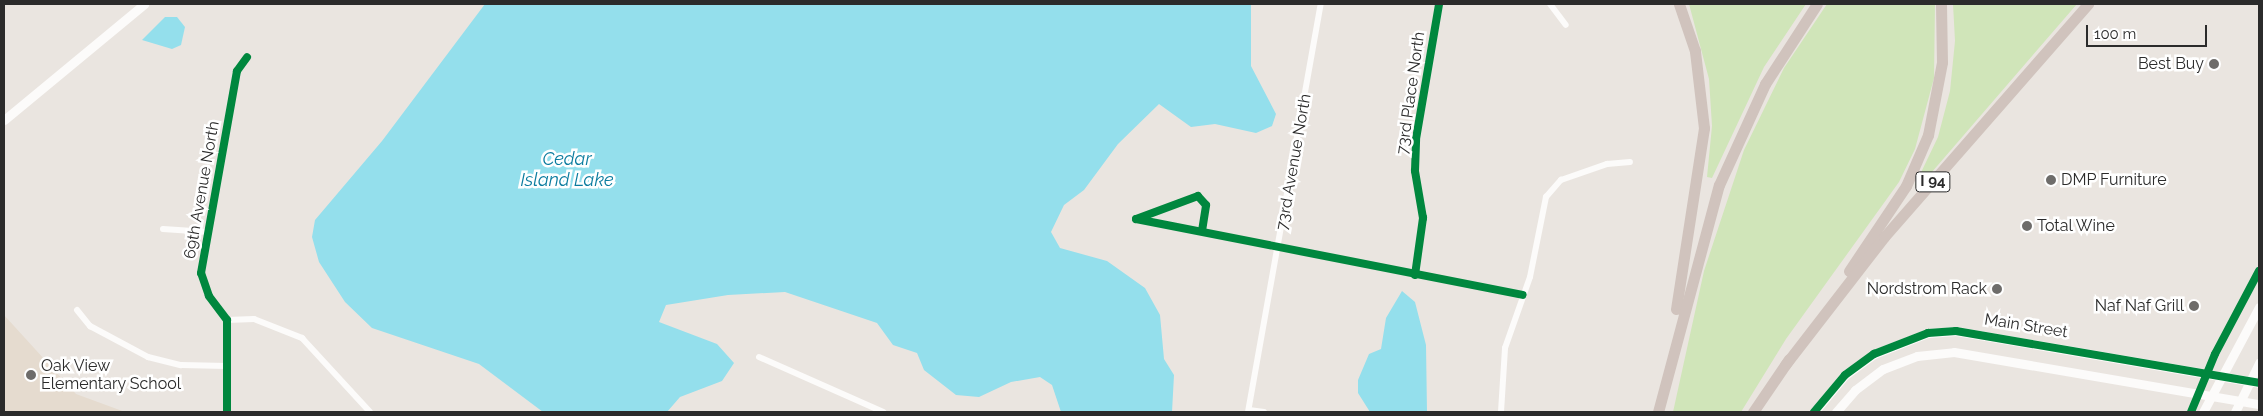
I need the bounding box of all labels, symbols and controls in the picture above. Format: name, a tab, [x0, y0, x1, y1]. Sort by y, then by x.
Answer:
scale bar	[2088, 15, 2209, 47]
text: 100 m	[2094, 25, 2136, 43]
street label: 73rd Place North	[1393, 30, 1429, 156]
place label: Best Buy	[2138, 54, 2204, 74]
marker: Best Buy	[2208, 58, 2220, 70]
street label: 73rd Avenue North	[1272, 92, 1316, 232]
street label: 69th Avenue North	[180, 119, 224, 261]
water label: Cedar Island Lake	[520, 149, 614, 192]
road number: I 94	[1914, 170, 1952, 194]
place label: DMP Furniture	[2061, 170, 2167, 190]
marker: DMP Furniture	[2045, 174, 2057, 186]
place label: Total Wine	[2037, 216, 2116, 236]
marker: Total Wine	[2021, 220, 2033, 232]
place label: Nordstrom Rack	[1867, 279, 1987, 299]
marker: Nordstrom Rack	[1991, 283, 2003, 295]
place label: Naf Naf Grill	[2094, 296, 2184, 316]
marker: Naf Naf Grill	[2188, 300, 2200, 312]
street label: Main Street	[1983, 310, 2069, 342]
place label: Oak View Elementary School	[41, 356, 181, 394]
marker: Oak View Elementary School	[25, 369, 37, 381]

